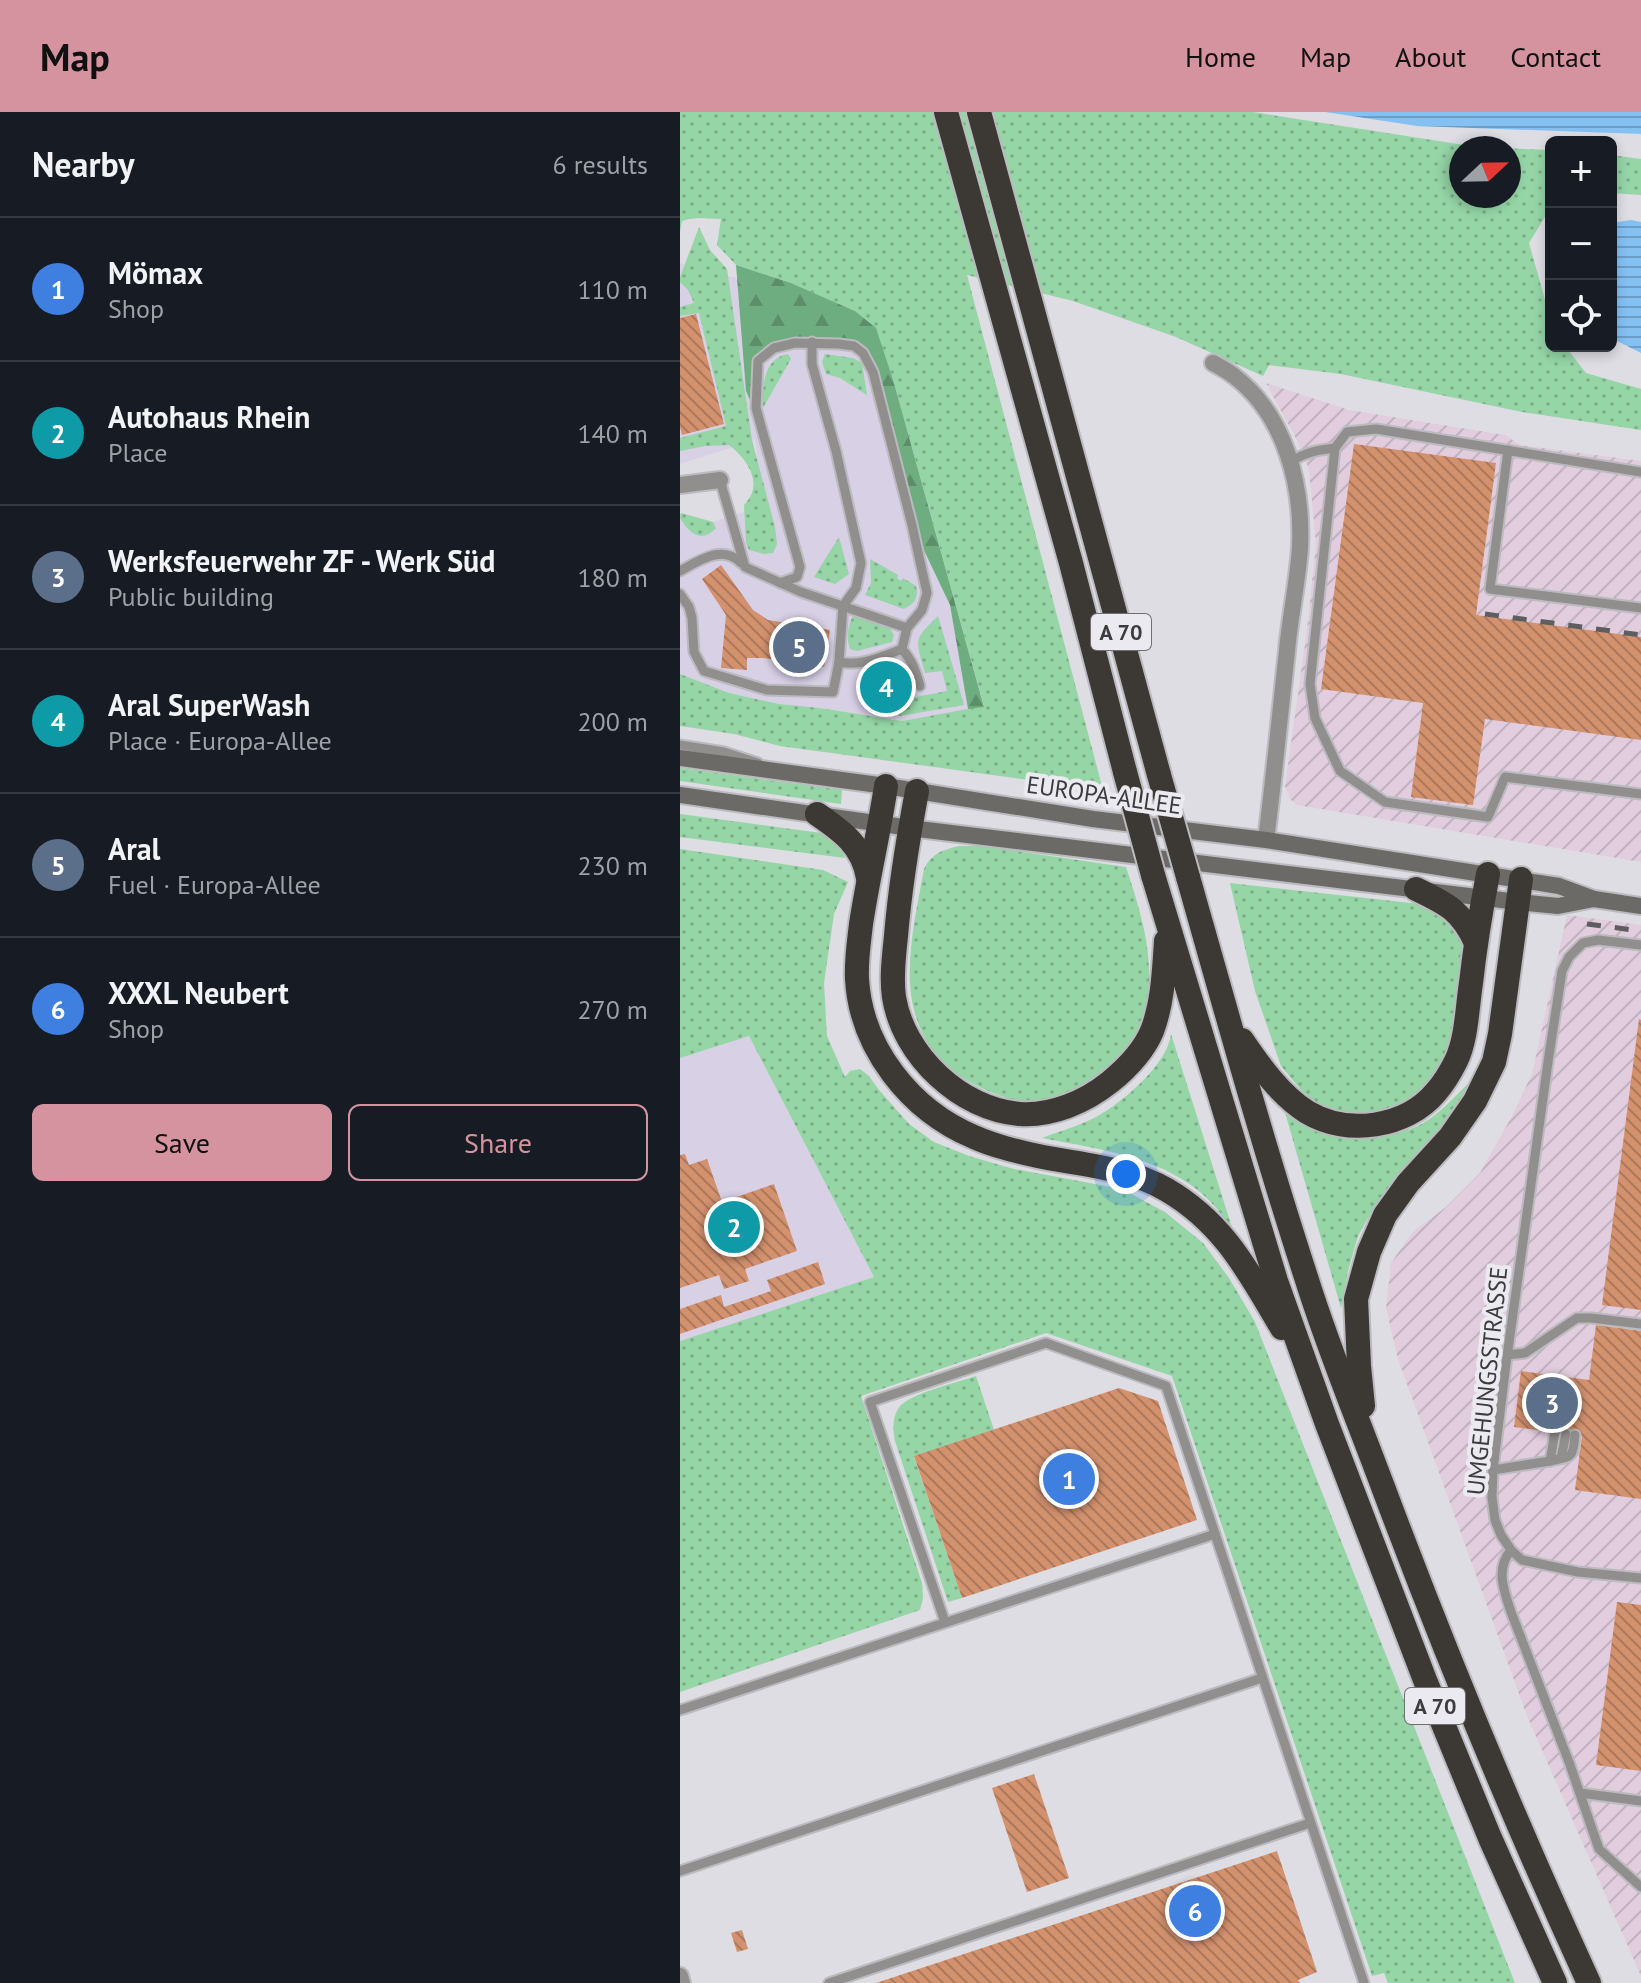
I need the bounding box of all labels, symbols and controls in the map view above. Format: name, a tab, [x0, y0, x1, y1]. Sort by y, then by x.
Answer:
text: Map	[40, 32, 110, 81]
text: Home	[1185, 38, 1256, 75]
text: Map	[1300, 38, 1351, 75]
text: About	[1395, 38, 1466, 75]
text: Contact	[1510, 38, 1601, 75]
north arrow	[1449, 136, 1521, 208]
map controls	[1545, 136, 1617, 352]
button: +	[1545, 136, 1617, 208]
text: Nearby	[32, 142, 134, 186]
text: 6 results	[553, 148, 648, 181]
button: −	[1545, 208, 1617, 280]
text: Mömax	[108, 253, 203, 292]
text: 1	[51, 273, 65, 306]
text: 110 m	[577, 273, 648, 306]
button: locate	[1545, 280, 1617, 352]
text: Shop	[108, 292, 164, 325]
text: Autohaus Rhein	[108, 397, 310, 436]
text: 2	[51, 417, 65, 450]
text: 140 m	[577, 417, 648, 450]
text: Place	[108, 436, 167, 469]
text: Werksfeuerwehr ZF - Werk Süd	[108, 541, 495, 580]
text: 3	[51, 561, 65, 594]
text: 180 m	[577, 561, 648, 594]
text: Public building	[108, 580, 274, 613]
road number: A 70	[1091, 614, 1151, 650]
pin: 5	[773, 617, 825, 677]
pin: 4	[860, 657, 912, 717]
text: Aral SuperWash	[108, 685, 310, 724]
text: 4	[51, 705, 65, 738]
text: 200 m	[577, 705, 648, 738]
text: Place · Europa-Allee	[108, 724, 332, 757]
street label: EUROPA-ALLEE	[1024, 769, 1184, 821]
text: Aral	[108, 829, 160, 868]
text: 5	[51, 849, 65, 882]
text: 230 m	[577, 849, 648, 882]
text: Fuel · Europa-Allee	[108, 868, 321, 901]
text: XXXL Neubert	[108, 973, 289, 1012]
text: 6	[51, 993, 65, 1026]
text: 270 m	[577, 993, 648, 1026]
text: Shop	[108, 1012, 164, 1045]
button: Save	[32, 1104, 332, 1181]
button: Share	[348, 1104, 648, 1181]
your location	[1106, 1154, 1146, 1194]
pin: 2	[708, 1197, 760, 1257]
street label: UMGEHUNGSSTRASSE	[1460, 1265, 1514, 1497]
pin: 3	[1526, 1373, 1578, 1433]
pin: 1	[1043, 1449, 1095, 1509]
road number: A 70	[1405, 1688, 1465, 1724]
pin: 6	[1169, 1881, 1221, 1941]

